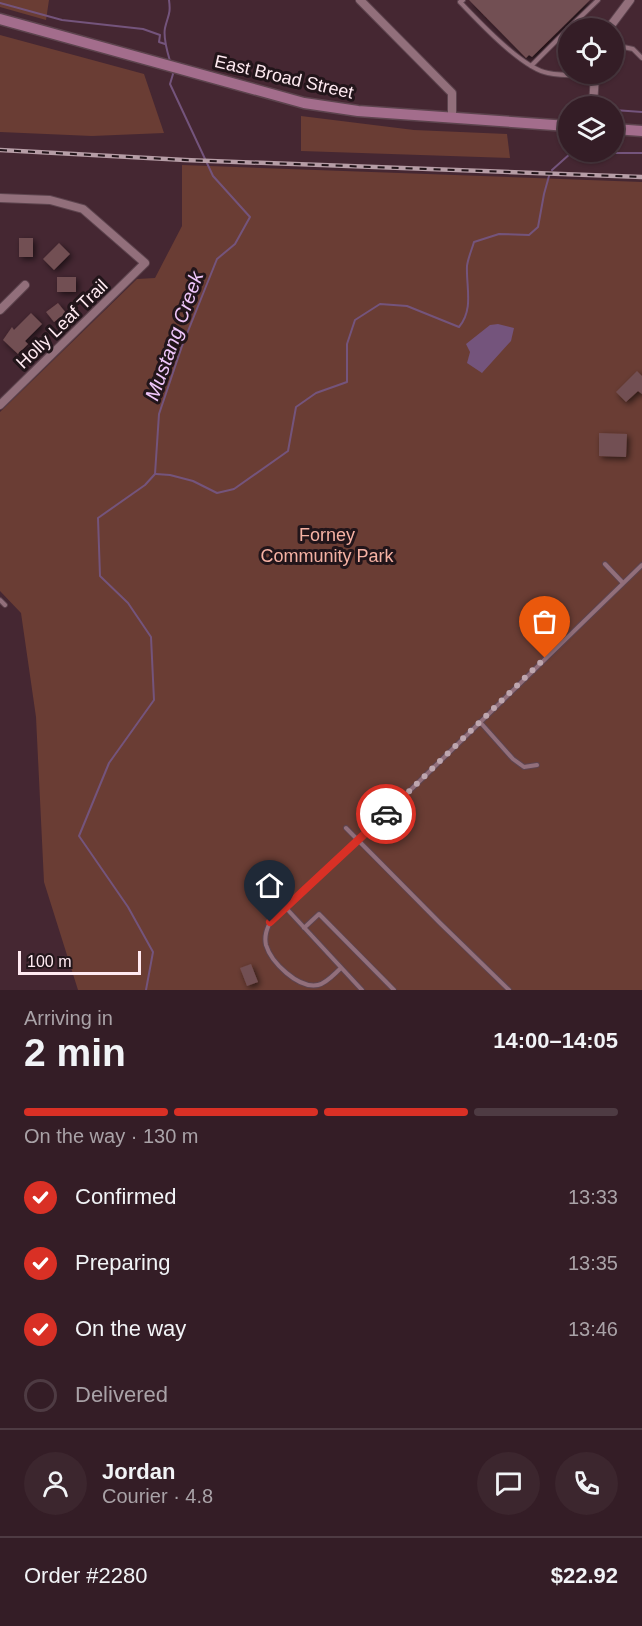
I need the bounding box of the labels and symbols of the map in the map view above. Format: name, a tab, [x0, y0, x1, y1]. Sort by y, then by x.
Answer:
street label: East Broad Street	[213, 51, 355, 103]
water label: Mustang Creek	[140, 268, 208, 403]
street label: Holly Leaf Trail	[12, 275, 112, 373]
park label: Forney Community Park	[260, 525, 395, 566]
pin	[519, 596, 570, 658]
courier	[356, 784, 416, 844]
pin	[244, 860, 295, 922]
scale bar	[18, 948, 141, 976]

